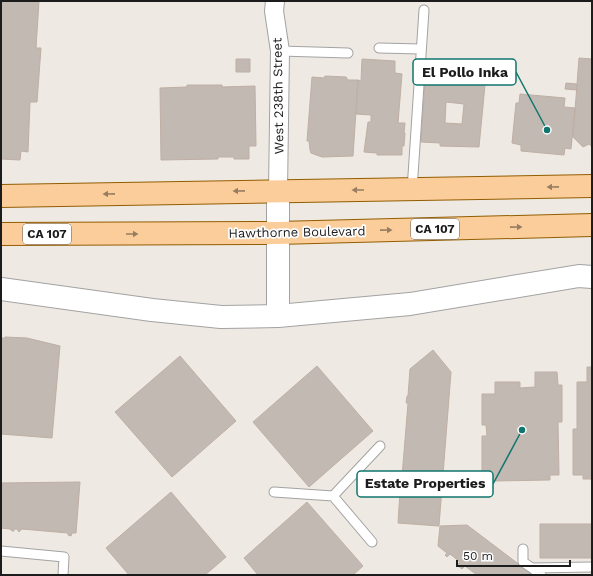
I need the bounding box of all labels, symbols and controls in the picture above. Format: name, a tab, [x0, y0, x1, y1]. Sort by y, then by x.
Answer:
street label: West 238th Street	[269, 37, 287, 154]
callout: El Pollo Inka	[413, 59, 516, 85]
text: El Pollo Inka	[422, 64, 509, 80]
one-way arrow	[546, 184, 559, 190]
one-way arrow	[351, 187, 364, 193]
one-way arrow	[233, 188, 245, 195]
one-way arrow	[102, 191, 115, 197]
road number: CA 107	[411, 219, 459, 239]
street label: Hawthorne Boulevard	[228, 223, 366, 241]
road number: CA 107	[23, 224, 71, 244]
one-way arrow	[510, 224, 523, 230]
one-way arrow	[380, 227, 393, 233]
one-way arrow	[126, 231, 139, 237]
callout: Estate Properties	[357, 471, 493, 497]
text: Estate Properties	[365, 475, 486, 491]
scale bar	[457, 542, 570, 568]
text: 50 m	[463, 549, 493, 563]

